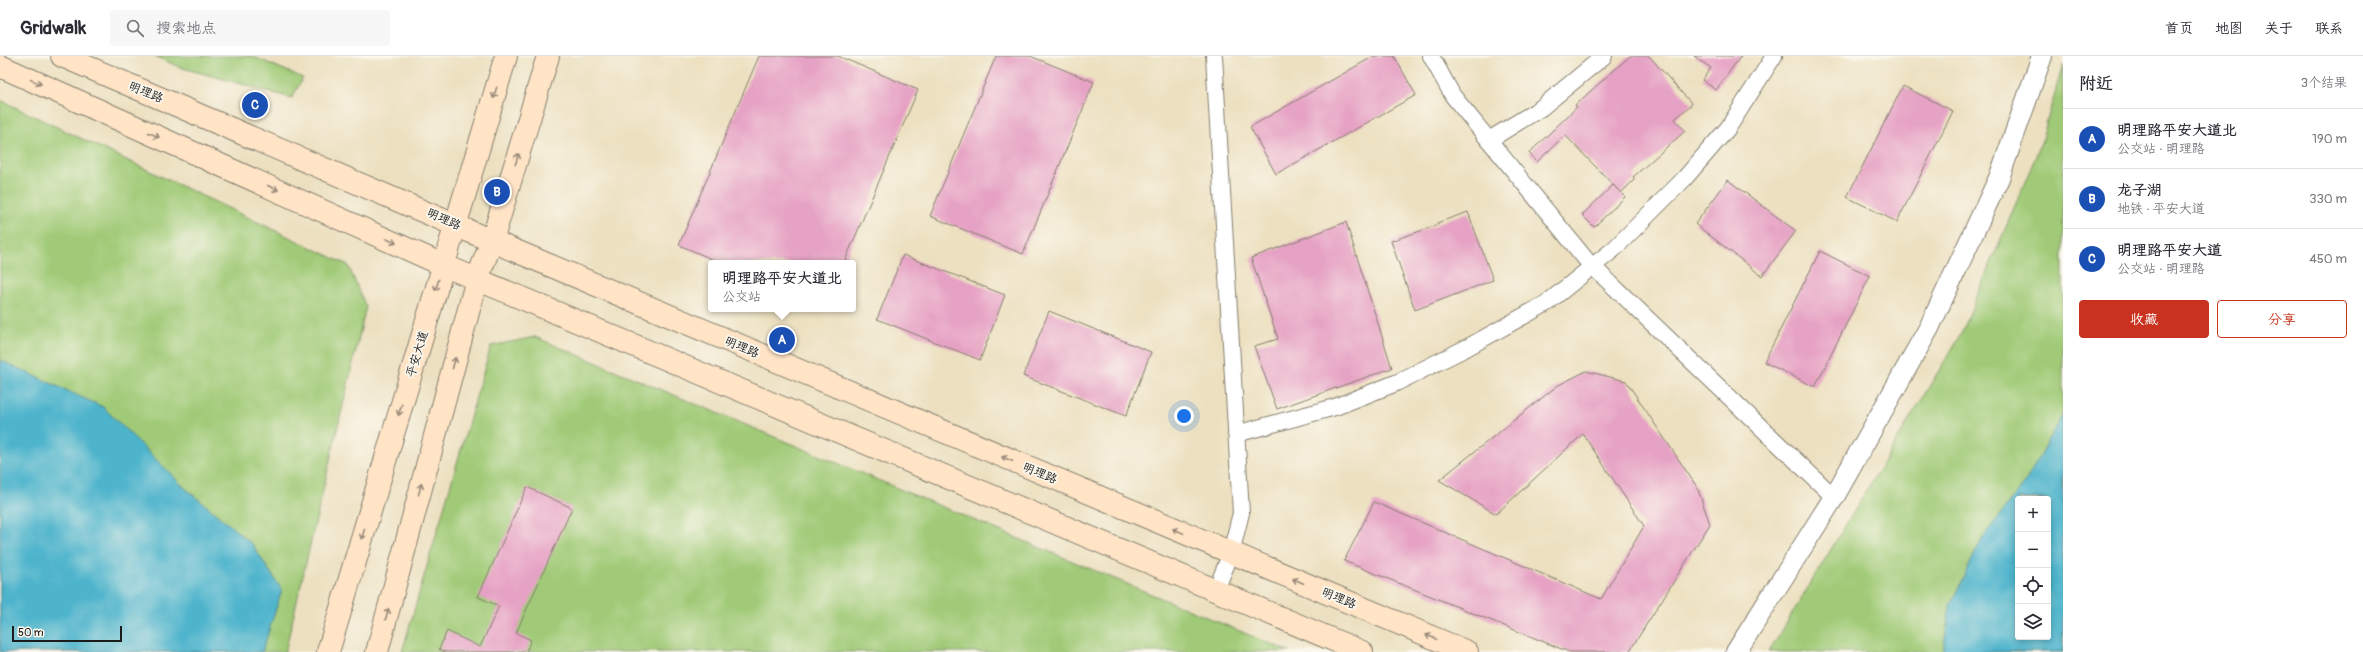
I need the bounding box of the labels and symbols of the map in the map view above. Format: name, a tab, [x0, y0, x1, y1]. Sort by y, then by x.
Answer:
one-way arrow	[29, 78, 41, 86]
street label: 明理路	[126, 79, 165, 106]
one-way arrow	[491, 87, 498, 100]
pin: C	[242, 90, 268, 120]
one-way arrow	[148, 132, 160, 139]
one-way arrow	[514, 153, 521, 166]
pin: B	[484, 177, 510, 207]
one-way arrow	[266, 185, 278, 192]
street label: 明理路	[424, 205, 463, 234]
one-way arrow	[385, 238, 397, 245]
one-way arrow	[433, 278, 440, 291]
pin: A	[769, 325, 795, 355]
street label: 平安大道	[403, 329, 432, 379]
street label: 明理路	[722, 334, 761, 361]
one-way arrow	[451, 357, 458, 370]
one-way arrow	[396, 403, 403, 416]
your location	[1174, 406, 1194, 426]
one-way arrow	[1001, 454, 1013, 462]
street label: 明理路	[1020, 460, 1059, 487]
one-way arrow	[417, 483, 425, 496]
one-way arrow	[359, 527, 366, 540]
one-way arrow	[1172, 527, 1184, 534]
one-way arrow	[1292, 577, 1304, 585]
street label: 明理路	[1319, 585, 1358, 612]
one-way arrow	[384, 608, 391, 621]
scale bar	[12, 624, 122, 643]
one-way arrow	[1425, 633, 1437, 640]

